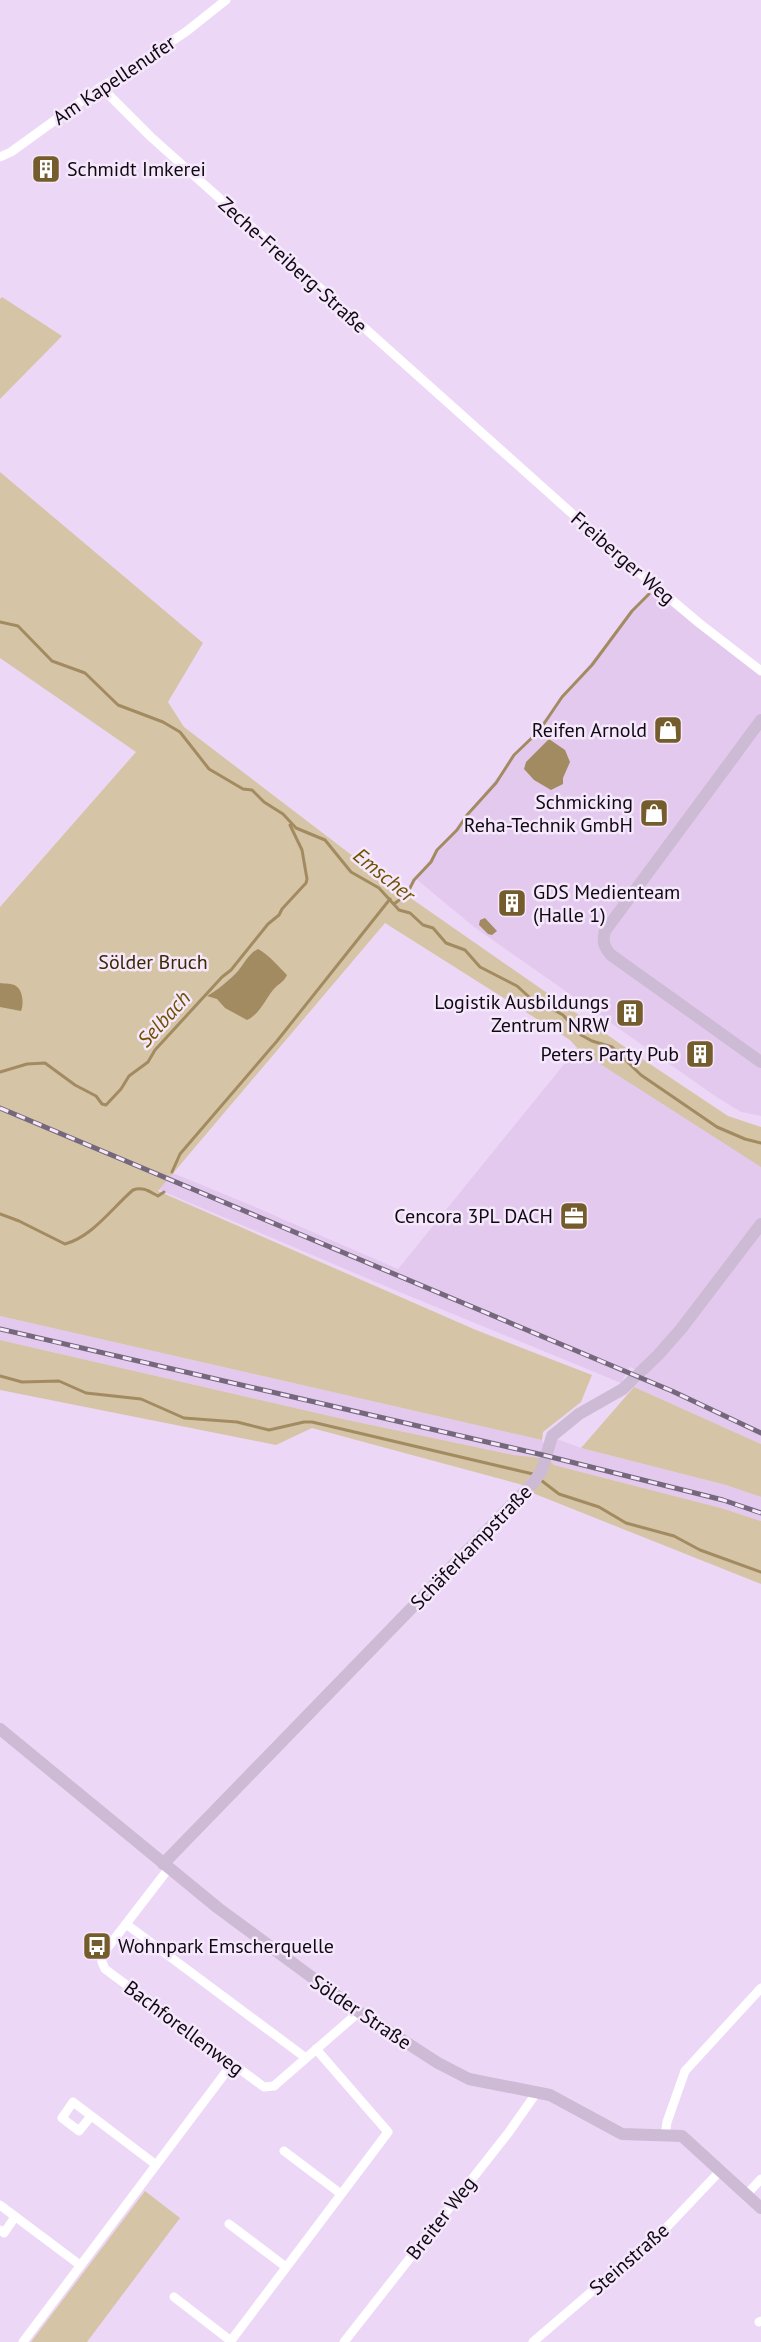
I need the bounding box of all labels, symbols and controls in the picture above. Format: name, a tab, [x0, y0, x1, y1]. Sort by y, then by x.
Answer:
street label: Am Kapellenufer	[48, 29, 181, 131]
building icon: Schmidt Imkerei	[30, 153, 62, 185]
place label: Schmidt Imkerei	[67, 156, 206, 182]
street label: Zeche-Freiberg-Straße	[213, 191, 373, 339]
street label: Freiberger Weg	[566, 506, 680, 610]
shop icon: Reifen Arnold	[652, 714, 684, 746]
place label: Reifen Arnold	[532, 717, 647, 743]
place label: Schmicking Reha-Technik GmbH	[464, 789, 633, 838]
shop icon: Schmicking Reha-Technik GmbH	[638, 797, 670, 829]
water label: Emscher	[348, 842, 422, 909]
place label: GDS Medienteam (Halle 1)	[533, 879, 680, 928]
building icon: GDS Medienteam (Halle 1)	[496, 887, 528, 919]
park label: Sölder Bruch	[98, 949, 208, 975]
water label: Selbach	[131, 985, 196, 1053]
place label: Logistik Ausbildungs Zentrum NRW	[434, 989, 609, 1038]
building icon: Logistik Ausbildungs Zentrum NRW	[614, 997, 646, 1029]
building icon: Peters Party Pub	[684, 1038, 716, 1070]
place label: Peters Party Pub	[541, 1041, 679, 1067]
office icon: Cencora 3PL DACH	[558, 1200, 590, 1232]
place label: Cencora 3PL DACH	[394, 1203, 553, 1229]
street label: Schäferkampstraße	[405, 1479, 537, 1615]
bus stop icon: Wohnpark Emscherquelle	[81, 1930, 113, 1962]
place label: Wohnpark Emscherquelle	[118, 1933, 334, 1959]
street label: Sölder Straße	[305, 1969, 417, 2055]
street label: Bachforellenweg	[119, 1974, 249, 2082]
street label: Breiter Weg	[400, 2171, 482, 2265]
street label: Steinstraße	[584, 2217, 674, 2301]

